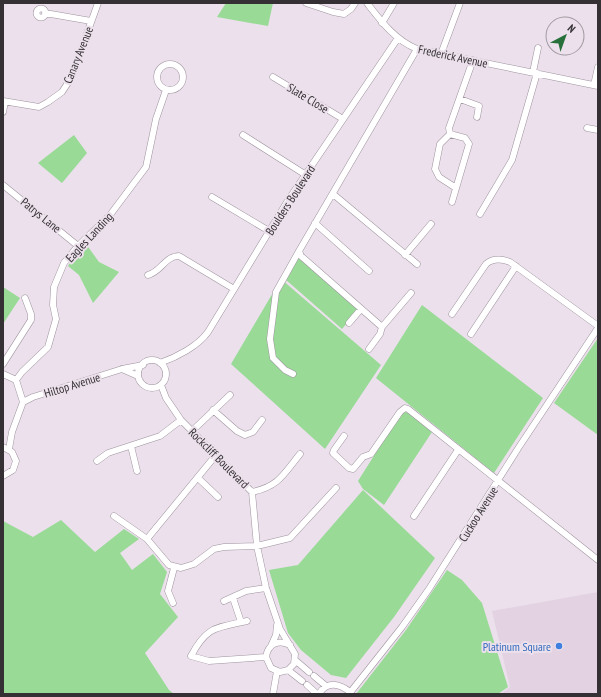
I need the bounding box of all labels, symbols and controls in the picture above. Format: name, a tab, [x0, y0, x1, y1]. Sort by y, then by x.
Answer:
north arrow	[545, 16, 585, 56]
text: N	[565, 21, 578, 36]
street label: Canary Avenue	[60, 24, 96, 86]
street label: Frederick Avenue	[417, 41, 489, 71]
street label: Slate Close	[284, 80, 332, 116]
street label: Boulders Boulevard	[262, 162, 318, 238]
street label: Patrys Lane	[18, 194, 64, 236]
street label: Eagles Landing	[62, 209, 116, 265]
street label: Hiltop Avenue	[42, 369, 102, 401]
street label: Rockcliff Boulevard	[186, 425, 252, 491]
street label: Cuckoo Avenue	[455, 484, 501, 544]
place label: Platinum Square	[483, 639, 551, 654]
marker: Platinum Square	[554, 641, 564, 651]

